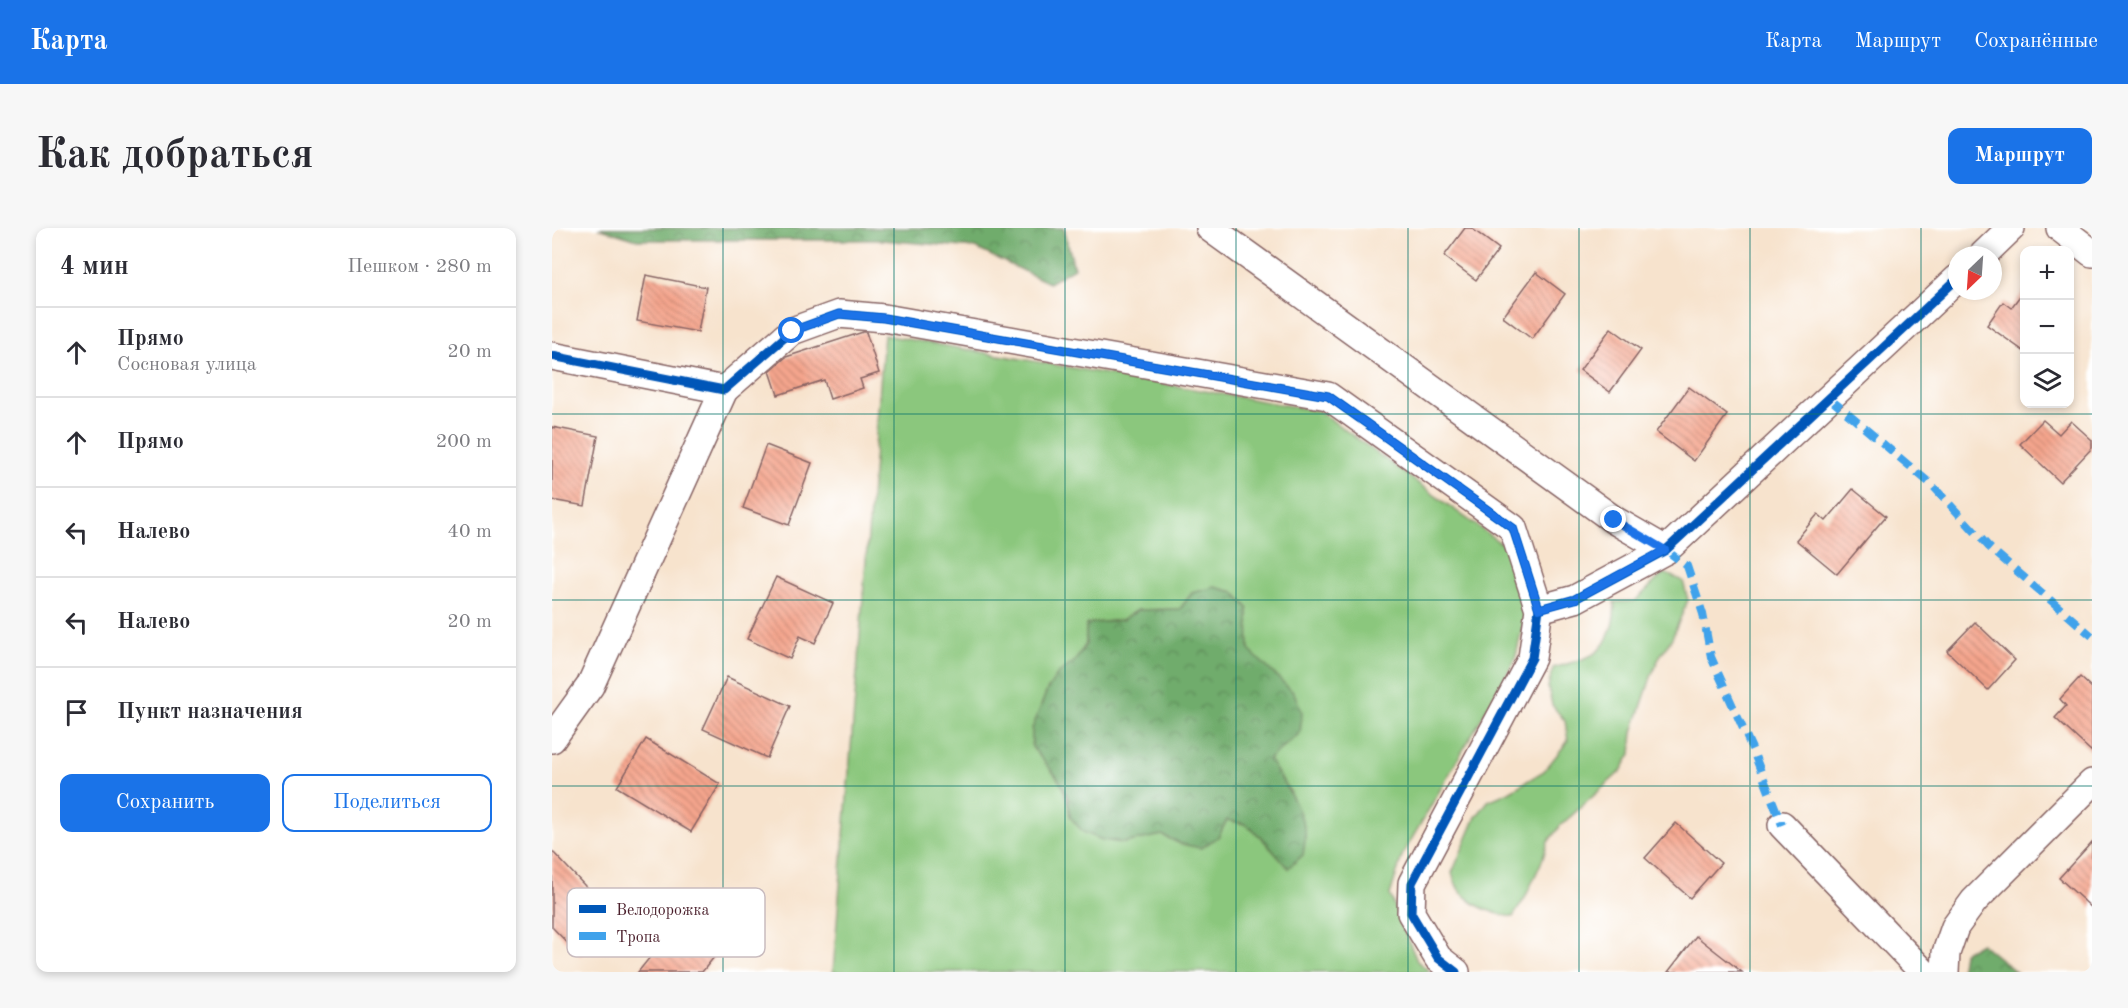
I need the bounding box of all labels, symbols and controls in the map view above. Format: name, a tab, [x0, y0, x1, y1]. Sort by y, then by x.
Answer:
text: Карта	[30, 28, 108, 56]
text: Карта	[1765, 31, 1822, 52]
text: Маршрут	[1855, 31, 1941, 52]
text: Сохранённые	[1974, 31, 2098, 52]
button: Маршрут	[1948, 128, 2092, 184]
text: Как добраться	[36, 135, 313, 177]
north arrow	[1948, 246, 2002, 300]
map controls	[2020, 246, 2074, 408]
button: +	[2020, 246, 2074, 300]
text: 4 мин	[60, 254, 129, 280]
text: Пешком · 280 m	[347, 257, 492, 277]
button: −	[2020, 300, 2074, 354]
route start	[778, 317, 804, 343]
text: Прямо	[117, 328, 184, 350]
icon: ahead	[60, 336, 93, 369]
text: 20 m	[447, 342, 492, 362]
button: layers	[2020, 354, 2074, 408]
text: Сосновая улица	[117, 355, 257, 375]
icon: ahead	[60, 426, 93, 459]
text: Прямо	[117, 431, 184, 453]
text: 200 m	[436, 432, 492, 452]
route end	[1600, 506, 1626, 532]
icon: left	[60, 516, 93, 549]
text: Налево	[117, 521, 190, 543]
text: 40 m	[447, 522, 492, 542]
icon: left	[60, 606, 93, 639]
text: Налево	[117, 611, 190, 633]
text: 20 m	[447, 612, 492, 632]
icon: arrive	[60, 696, 93, 729]
text: Пункт назначения	[117, 701, 303, 723]
button: Сохранить	[60, 774, 270, 832]
button: Поделиться	[282, 774, 492, 832]
legend	[567, 888, 765, 957]
text: Велодорожка	[616, 903, 709, 919]
text: Тропа	[616, 930, 660, 946]

